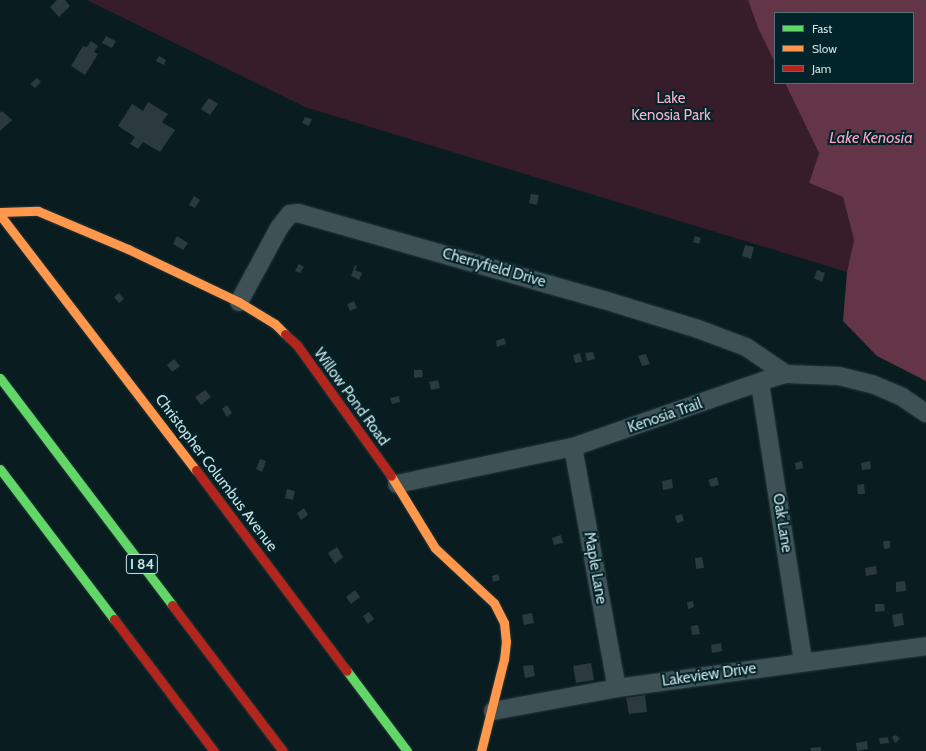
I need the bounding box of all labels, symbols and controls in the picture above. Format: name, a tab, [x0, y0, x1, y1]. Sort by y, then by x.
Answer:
legend	[774, 12, 914, 84]
text: Fast	[812, 21, 832, 36]
text: Slow	[812, 41, 837, 56]
text: Jam	[812, 61, 831, 76]
park label: Lake Kenosia Park	[631, 89, 711, 124]
water label: Lake Kenosia	[829, 128, 913, 148]
street label: Cherryfield Drive	[440, 245, 548, 291]
street label: Willow Pond Road	[310, 345, 392, 449]
street label: Christopher Columbus Avenue	[151, 391, 281, 555]
street label: Kenosia Trail	[625, 395, 705, 437]
street label: Oak Lane	[768, 492, 796, 554]
street label: Maple Lane	[580, 531, 610, 605]
road number: I 84	[125, 552, 159, 576]
street label: Lakeview Drive	[661, 659, 757, 691]

